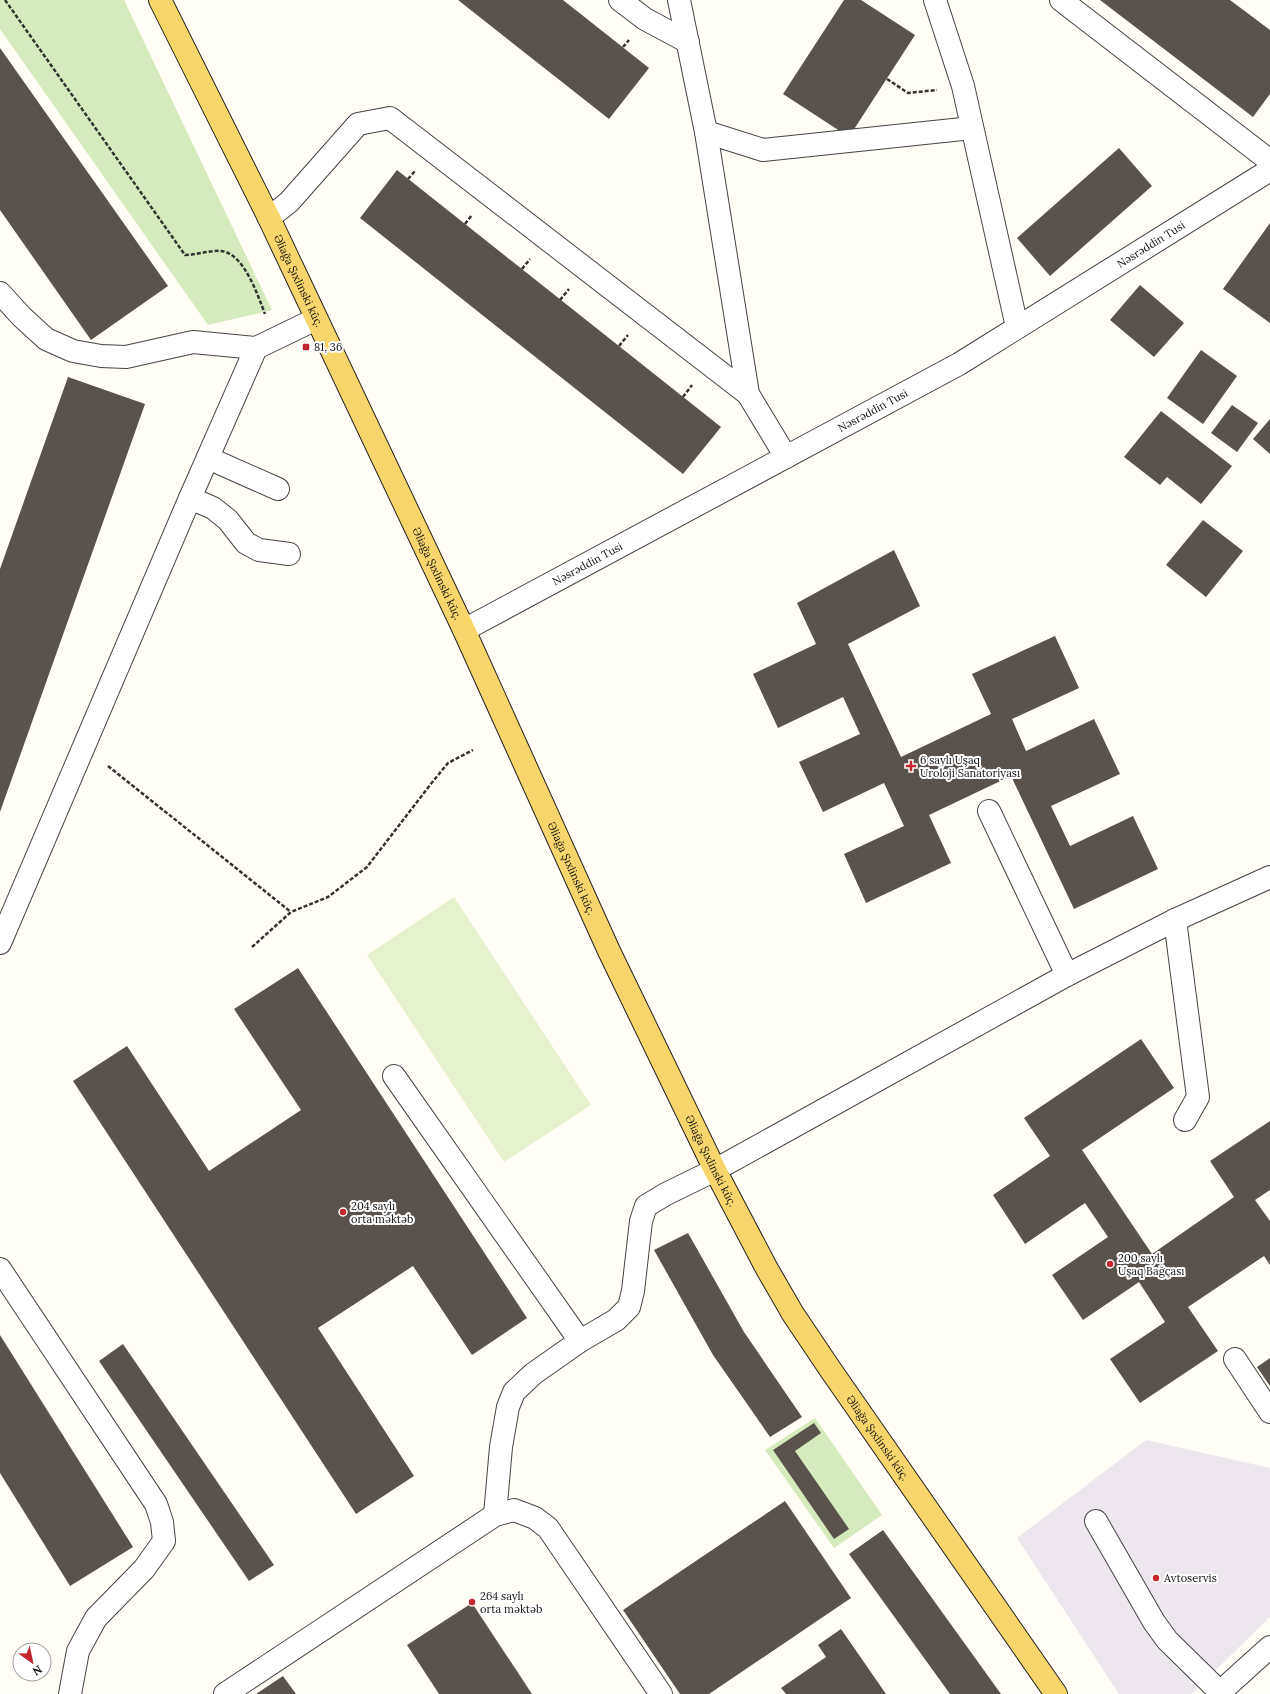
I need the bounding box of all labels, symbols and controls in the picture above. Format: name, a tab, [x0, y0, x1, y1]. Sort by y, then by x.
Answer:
street label: Nəsrəddin Tusi	[1114, 218, 1187, 271]
street label: Əliağa Şıxlinski küç.	[271, 232, 327, 329]
place label: 81, 36	[314, 340, 342, 354]
marker: 81, 36	[301, 342, 311, 352]
street label: Nəsrəddin Tusi	[835, 386, 910, 435]
street label: Əliağa Şıxlinski küç.	[409, 525, 465, 622]
street label: Nəsrəddin Tusi	[550, 539, 625, 588]
place label: 6 saylı Uşaq Uroloji Sanatoriyası	[920, 753, 1020, 780]
marker: 6 saylı Uşaq Uroloji Sanatoriyası	[905, 760, 917, 772]
street label: Əliağa Şıxlinski küç.	[544, 819, 599, 917]
street label: Əliağa Şıxlinski küç.	[682, 1112, 740, 1209]
place label: 204 saylı orta məktəb	[351, 1199, 413, 1226]
marker: 204 saylı orta məktəb	[338, 1207, 348, 1217]
place label: 200 saylı Uşaq Bağçası	[1118, 1251, 1184, 1278]
marker: 200 saylı Uşaq Bağçası	[1105, 1259, 1115, 1269]
street label: Əliağa Şıxlinski küç.	[843, 1392, 912, 1483]
place label: Avtoservis	[1163, 1571, 1217, 1585]
marker: Avtoservis	[1151, 1573, 1161, 1583]
place label: 264 saylı orta məktəb	[480, 1589, 542, 1616]
marker: 264 saylı orta məktəb	[467, 1597, 477, 1607]
north arrow	[12, 1642, 52, 1682]
text: N	[30, 1662, 45, 1679]

